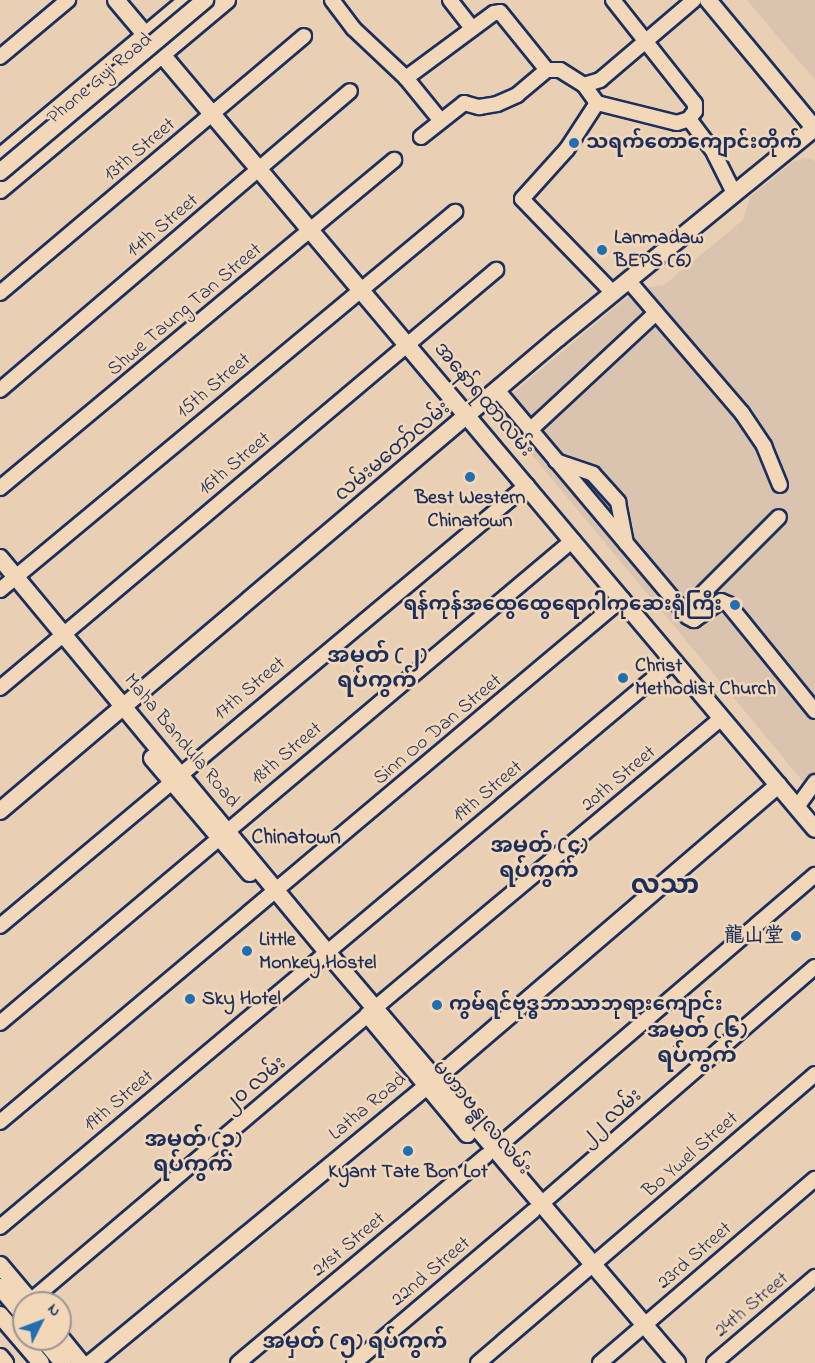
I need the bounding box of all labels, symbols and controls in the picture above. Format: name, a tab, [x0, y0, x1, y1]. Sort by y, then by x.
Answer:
street label: Phone Gyi Road	[43, 28, 157, 130]
street label: 13th Street	[99, 113, 181, 187]
place label: သရက်တောကျောင်းတိုက်	[586, 131, 802, 155]
marker: သရက်တောကျောင်းတိုက်	[567, 136, 581, 150]
street label: 14th Street	[122, 189, 204, 263]
place label: Lanmadaw BEPS (6)	[614, 226, 704, 273]
street label: Shwe Taung Tan Street	[103, 238, 267, 382]
marker: Lanmadaw BEPS (6)	[595, 243, 609, 257]
street label: အနော်ရထာလမ်း	[428, 338, 538, 462]
street label: 15th Street	[172, 348, 256, 424]
street label: လမ်းမတော်လမ်း	[330, 397, 456, 507]
street label: 16th Street	[194, 427, 276, 501]
marker: Best Western Chinatown	[463, 470, 477, 484]
place label: Best Western Chinatown	[415, 486, 525, 533]
place label: ရန်ကုန်အထွေထွေရောဂါကုဆေးရုံကြီး	[403, 593, 722, 617]
marker: ရန်ကုန်အထွေထွေရောဂါကုဆေးရုံကြီး	[726, 596, 744, 614]
district label: အမှတ် (၂) ရပ်ကွက်	[327, 644, 427, 696]
street label: 17th Street	[209, 652, 291, 726]
place label: Christ Methodist Church	[635, 654, 776, 701]
street label: Maha Bandula Road	[118, 669, 244, 813]
street label: Sinn Oo Dan Street	[369, 669, 507, 791]
marker: Christ Methodist Church	[616, 671, 630, 685]
street label: 18th Street	[247, 717, 327, 791]
street label: 20th Street	[577, 741, 661, 817]
street label: 19th Street	[448, 756, 528, 828]
district label: Chinatown	[251, 825, 341, 851]
district label: အမှတ် (၄) ရပ်ကွက်	[491, 834, 587, 885]
district label: လသာ	[631, 872, 699, 904]
place label: 龍山堂	[724, 924, 784, 948]
place label: Little Monkey Hostel	[259, 928, 376, 975]
marker: 龍山堂	[789, 929, 803, 943]
marker: Little Monkey Hostel	[240, 944, 254, 958]
place label: Sky Hotel	[202, 987, 281, 1011]
marker: Sky Hotel	[183, 992, 197, 1006]
place label: ကွမ်ရင်ဗုဒ္ဓဘာသာဘုရားကျောင်း	[449, 993, 723, 1017]
marker: ကွမ်ရင်ဗုဒ္ဓဘာသာဘုရားကျောင်း	[430, 998, 444, 1012]
district label: အမှတ် (၆) ရပ်ကွက်	[647, 1019, 747, 1070]
street label: ၂၀ လမ်း	[219, 1052, 291, 1118]
street label: မဟာဗန္ဓုလလမ်း	[426, 1056, 536, 1180]
street label: 19th Street	[79, 1065, 159, 1137]
street label: Latha Road	[324, 1068, 412, 1146]
street label: ၂၂ လမ်း	[575, 1084, 647, 1152]
street label: Bo Ywel Street	[638, 1107, 744, 1203]
district label: အမှတ် (၃) ရပ်ကွက်	[145, 1128, 241, 1180]
marker: Kyant Tate Bon Lot	[401, 1144, 415, 1158]
place label: Kyant Tate Bon Lot	[328, 1160, 488, 1184]
street label: 21st Street	[307, 1207, 391, 1283]
street label: 23rd Street	[653, 1217, 737, 1295]
street label: 22nd Street	[386, 1232, 476, 1312]
street label: 24th Street	[710, 1267, 794, 1343]
north arrow	[12, 1291, 72, 1351]
text: N	[41, 1298, 66, 1322]
district label: အမှတ် (၅) ရပ်ကွက်	[262, 1331, 448, 1357]

